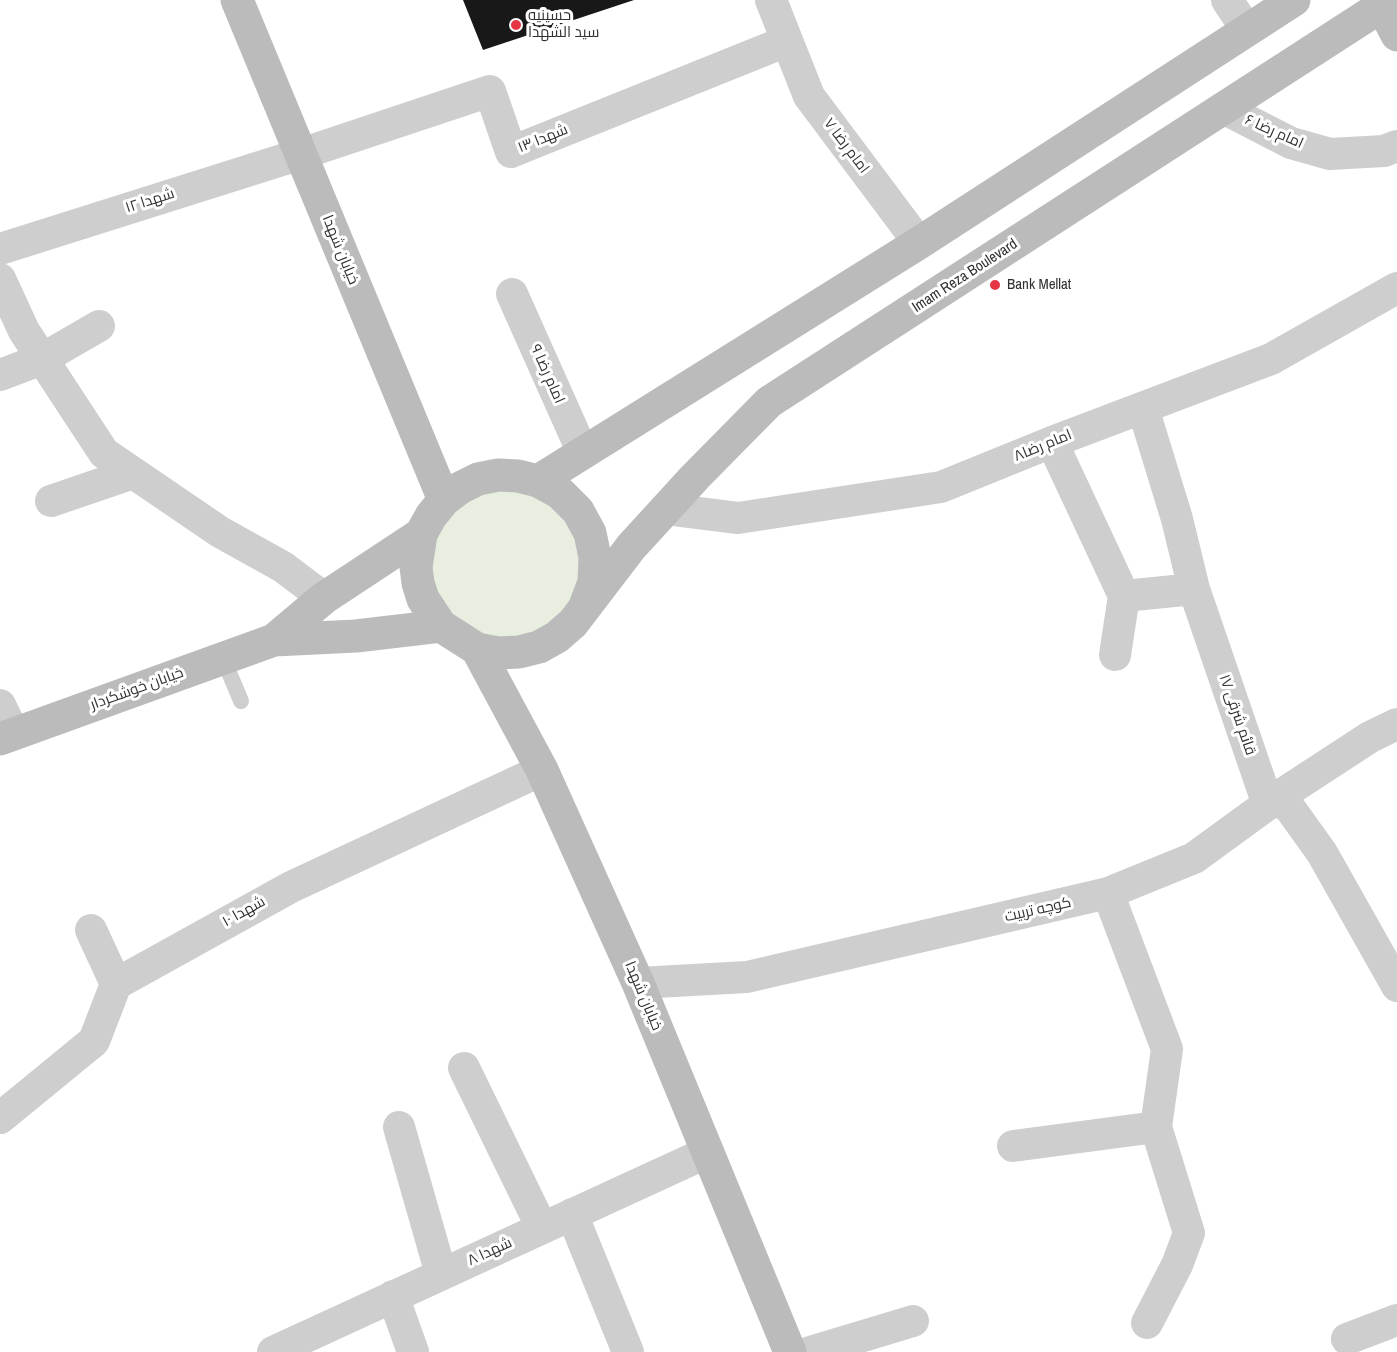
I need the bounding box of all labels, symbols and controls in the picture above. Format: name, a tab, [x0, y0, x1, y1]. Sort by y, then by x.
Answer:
place label: حسینیه سید الشهدا	[528, 7, 599, 42]
marker: حسینیه سید الشهدا	[509, 18, 523, 32]
street label: امام رضا ۶	[1242, 111, 1306, 153]
street label: امام رضا ۷	[819, 115, 873, 177]
street label: شهدا ۱۳	[515, 121, 571, 157]
street label: شهدا ۱۲	[123, 185, 177, 217]
street label: خیابان شهدا	[318, 213, 362, 287]
street label: Imam Reza Boulevard	[909, 235, 1021, 317]
place label: Bank Mellat	[1007, 276, 1071, 294]
marker: Bank Mellat	[988, 278, 1002, 292]
street label: امام رضا ۹	[526, 342, 568, 406]
street label: ۸امام رضا	[1011, 426, 1075, 466]
street label: خیابان خوشکردار	[88, 664, 186, 714]
street label: قائم شرقی ۱۷	[1215, 672, 1259, 758]
street label: شهدا ۱۰	[219, 893, 269, 931]
street label: کوچه تربیت	[1003, 894, 1073, 926]
street label: خیابان شهدا	[620, 959, 666, 1033]
street label: شهدا ۸	[465, 1234, 515, 1270]

